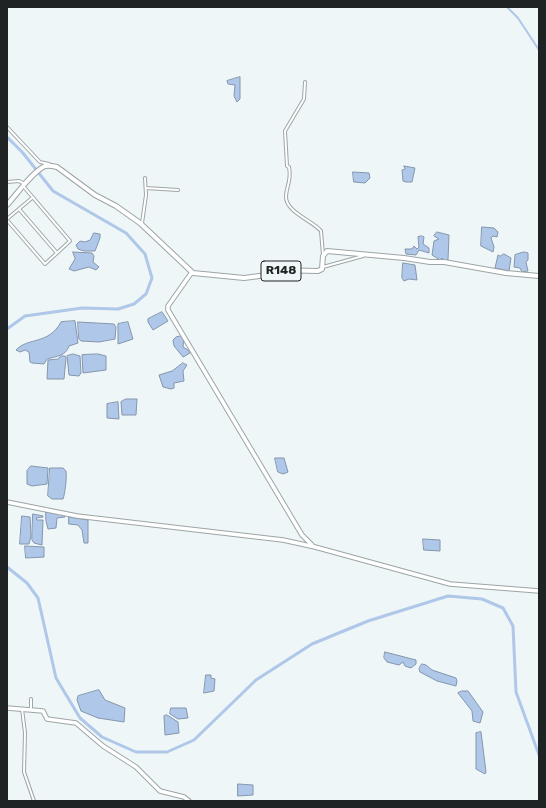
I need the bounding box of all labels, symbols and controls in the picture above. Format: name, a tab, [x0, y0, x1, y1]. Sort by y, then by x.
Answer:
road number: R148	[261, 261, 301, 281]

